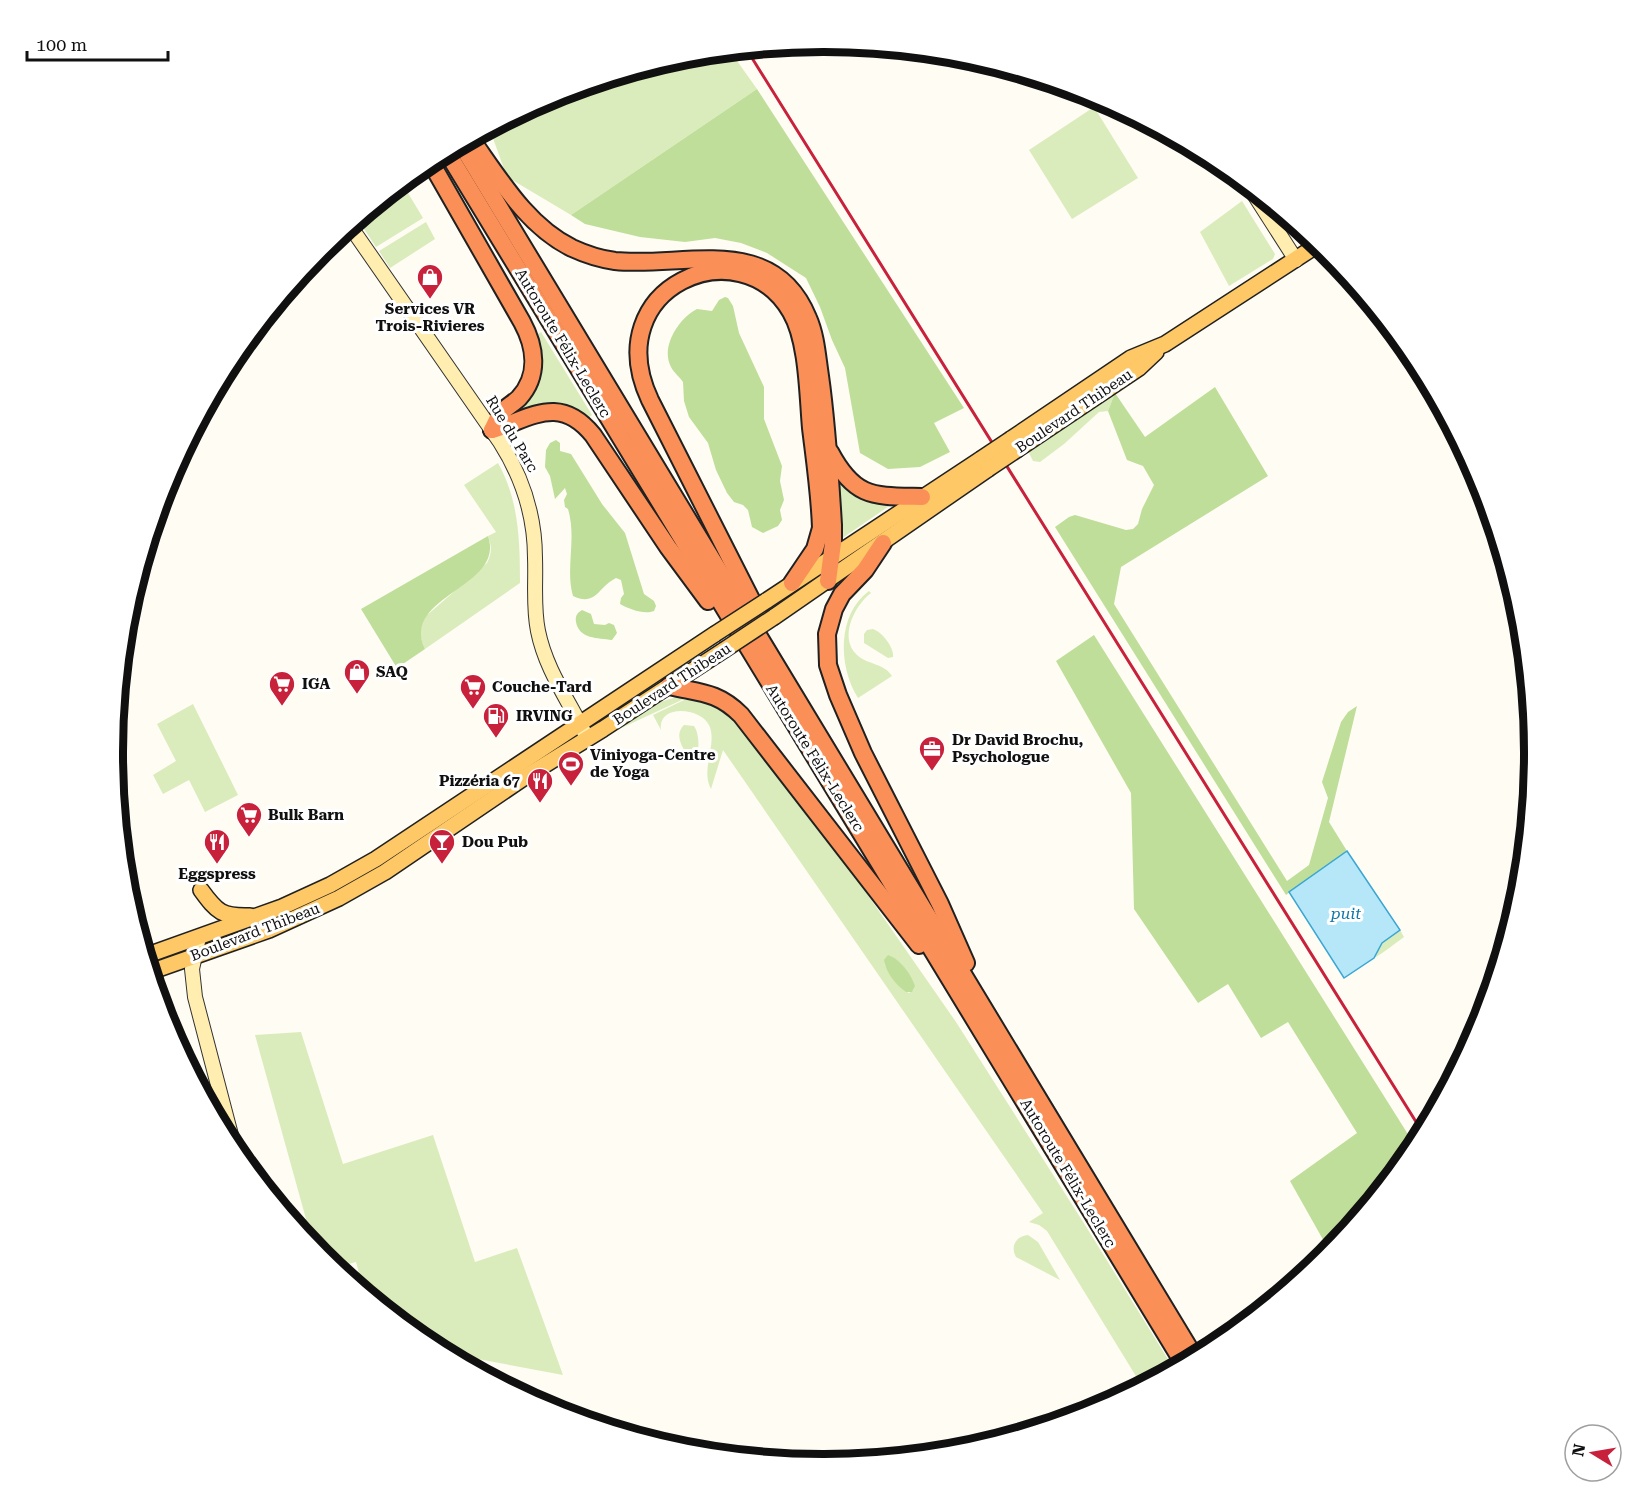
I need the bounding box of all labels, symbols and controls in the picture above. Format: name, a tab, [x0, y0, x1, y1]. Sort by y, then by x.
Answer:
scale bar	[27, 24, 168, 62]
text: 100 m	[36, 34, 87, 55]
shop icon: Services VR Trois-Rivieres	[415, 262, 445, 300]
street label: Autoroute Félix-Leclerc	[511, 265, 615, 421]
place label: Services VR Trois-Rivieres	[375, 300, 485, 335]
street label: Boulevard Thibeau	[1012, 365, 1136, 457]
street label: Rue du Parc	[482, 392, 542, 476]
street label: Boulevard Thibeau	[610, 639, 735, 729]
shop icon: SAQ	[342, 657, 372, 695]
place label: SAQ	[376, 663, 408, 681]
supermarket icon: IGA	[267, 669, 297, 707]
supermarket icon: Couche-Tard	[458, 672, 488, 710]
place label: IGA	[302, 675, 331, 693]
place label: Couche-Tard	[492, 678, 592, 696]
street label: Autoroute Félix-Leclerc	[762, 681, 868, 835]
fuel station icon: IRVING	[481, 701, 511, 739]
place label: IRVING	[516, 707, 573, 725]
place label: Dr David Brochu, Psychologue	[952, 731, 1084, 766]
office icon: Dr David Brochu, Psychologue	[917, 734, 947, 772]
place label: Viniyoga-Centre de Yoga	[590, 746, 716, 781]
sports icon: Viniyoga-Centre de Yoga	[556, 749, 586, 787]
restaurant icon: Pizzéria 67	[525, 766, 555, 804]
place label: Pizzéria 67	[439, 772, 521, 790]
supermarket icon: Bulk Barn	[234, 800, 264, 838]
place label: Bulk Barn	[268, 806, 344, 824]
restaurant icon: Eggspress	[202, 827, 232, 865]
bar icon: Dou Pub	[427, 827, 457, 865]
place label: Dou Pub	[462, 833, 528, 851]
place label: Eggspress	[178, 865, 256, 883]
street label: Boulevard Thibeau	[188, 899, 323, 965]
water label: puit	[1330, 904, 1361, 923]
street label: Autoroute Félix-Leclerc	[1016, 1095, 1120, 1251]
north arrow	[1563, 1423, 1623, 1483]
text: N	[1568, 1442, 1589, 1458]

